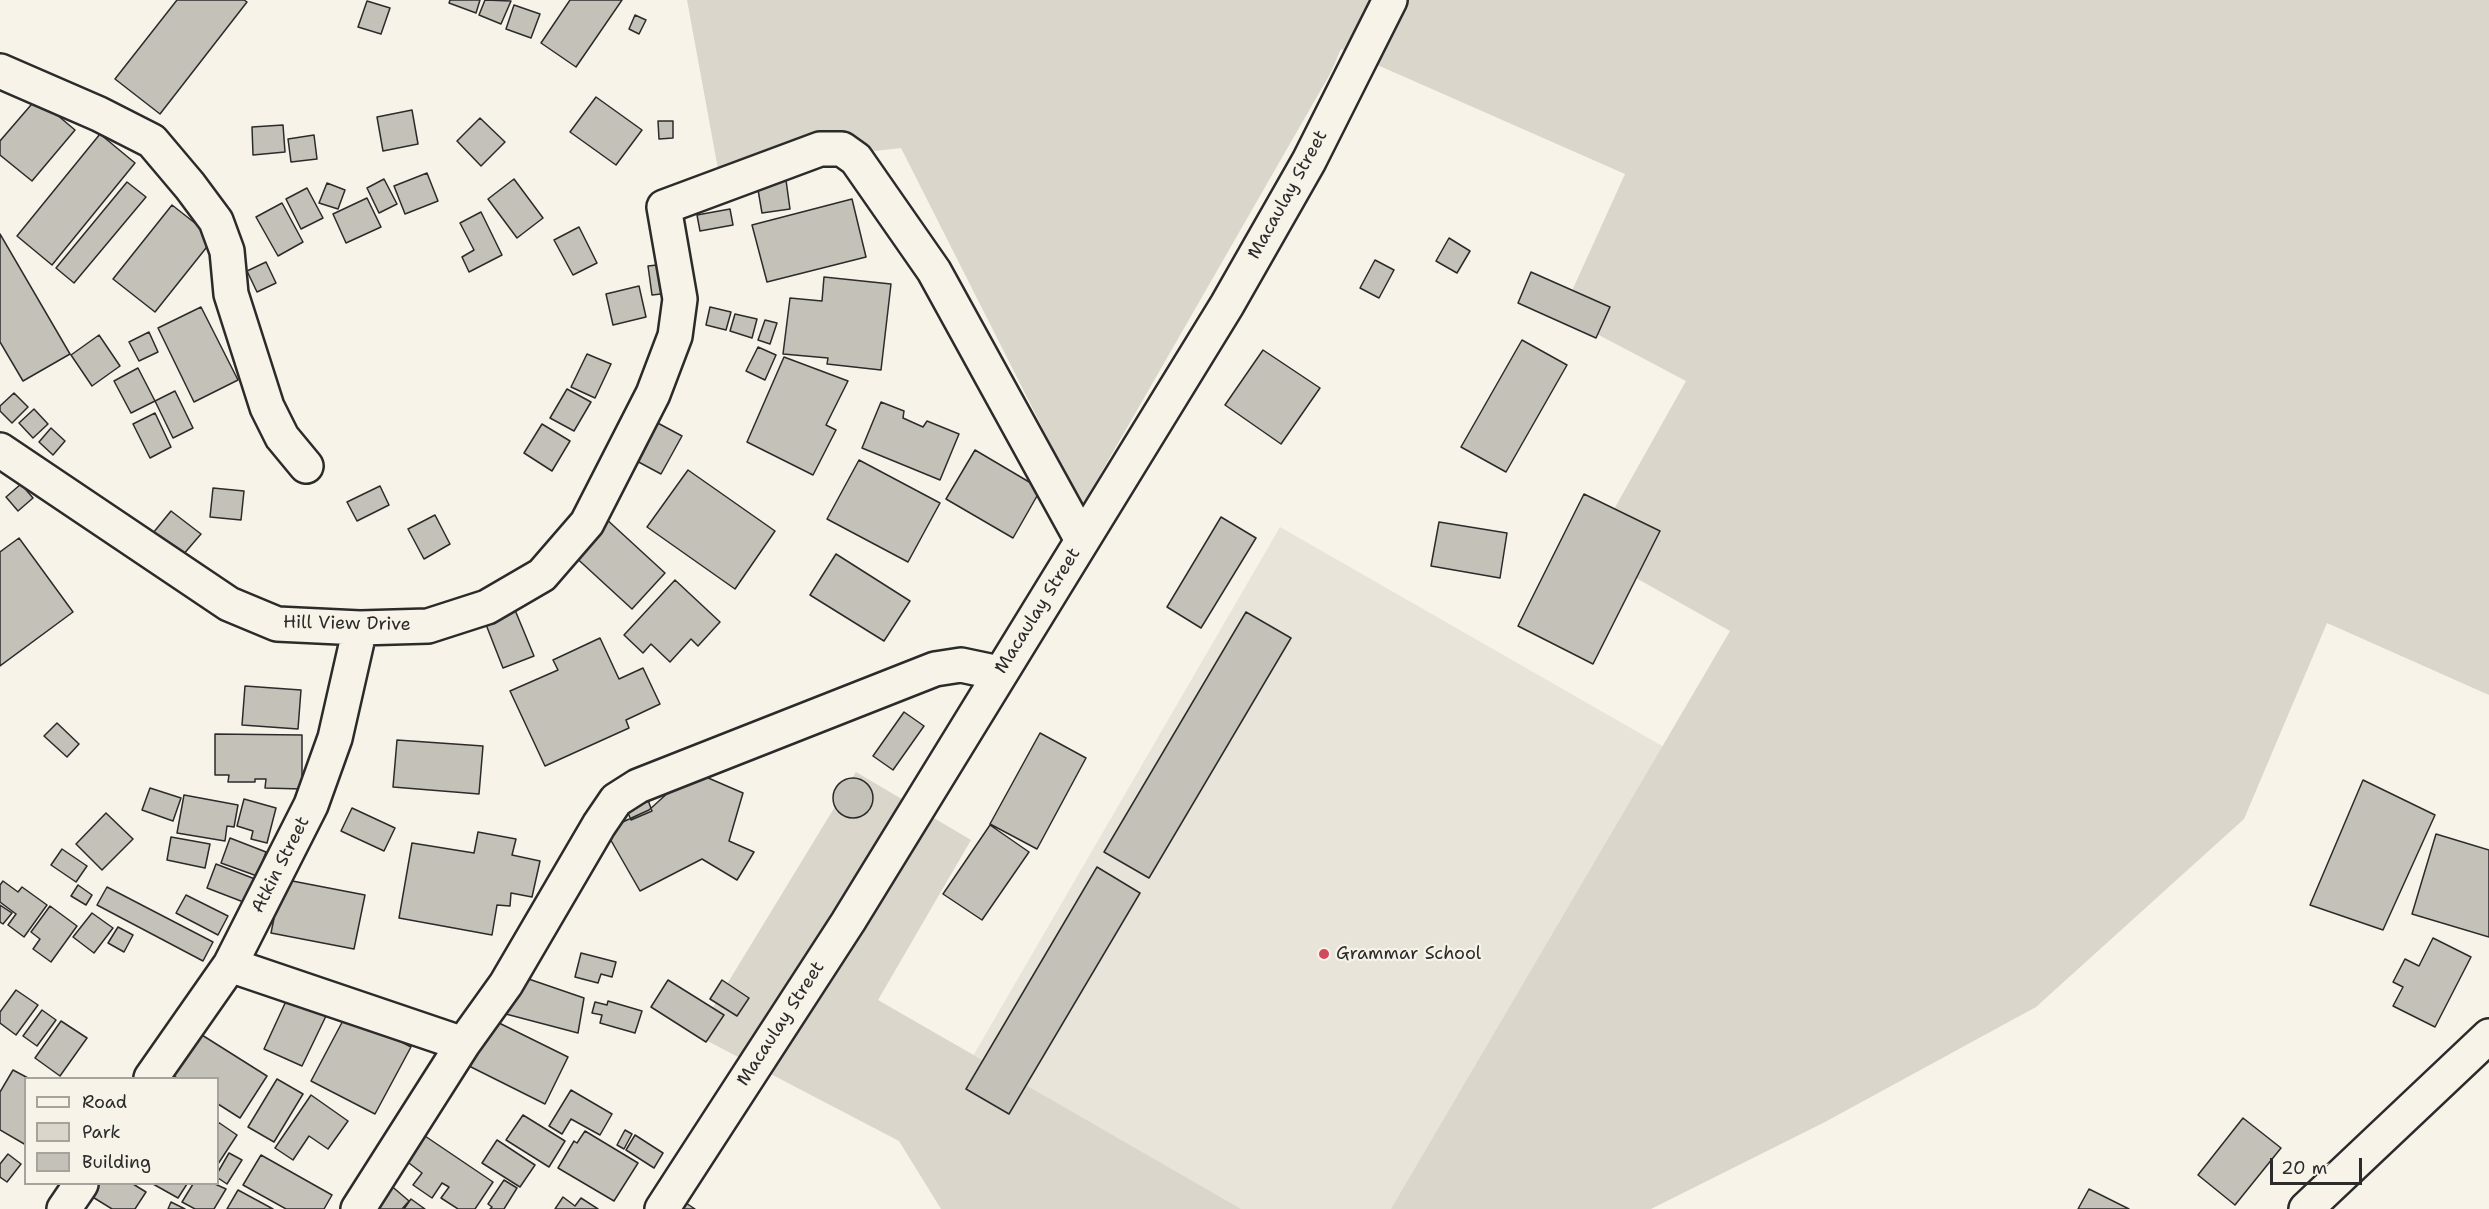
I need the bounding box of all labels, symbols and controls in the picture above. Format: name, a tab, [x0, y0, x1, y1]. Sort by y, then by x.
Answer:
street label: Macaulay Street	[1244, 127, 1332, 263]
street label: Macaulay Street	[991, 544, 1085, 678]
street label: Hill View Drive	[283, 612, 411, 636]
street label: Atkin Street	[247, 813, 315, 917]
place label: Grammar School	[1336, 943, 1481, 965]
marker: Grammar School	[1317, 947, 1331, 961]
street label: Macaulay Street	[733, 958, 829, 1090]
legend	[24, 1077, 219, 1185]
text: Road	[82, 1090, 127, 1114]
text: Park	[82, 1120, 121, 1144]
scale bar	[2273, 1146, 2364, 1184]
text: Building	[82, 1150, 151, 1174]
text: 20 m	[2281, 1156, 2327, 1180]

